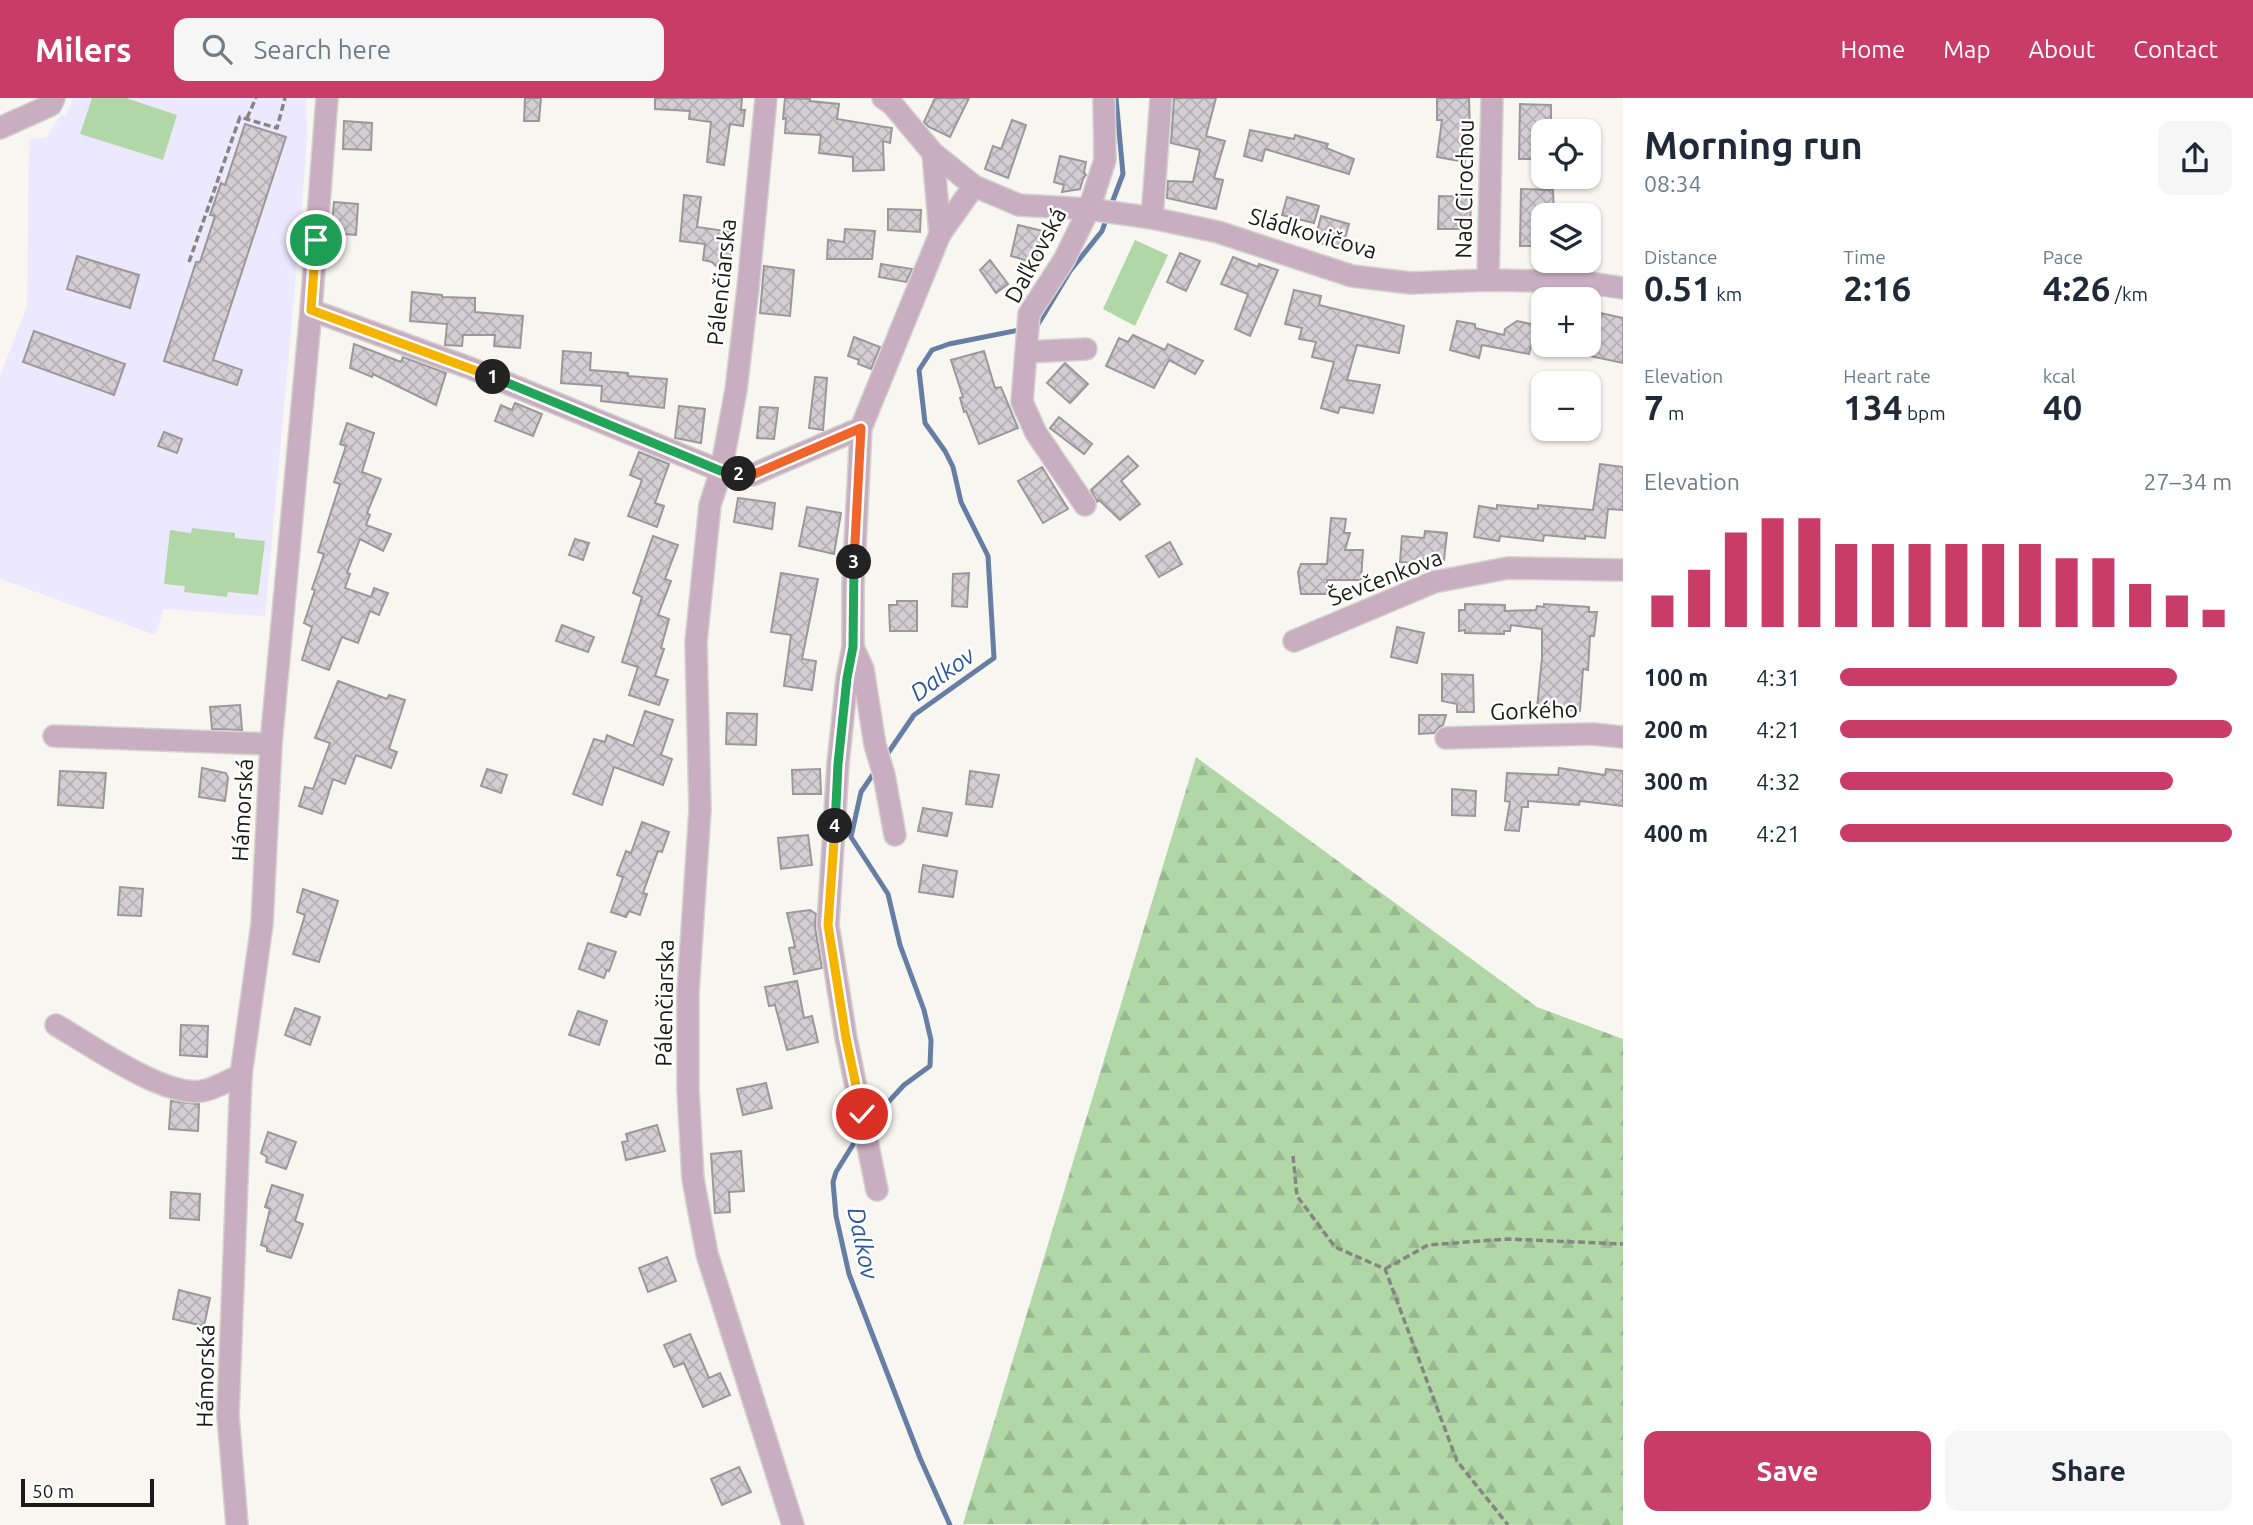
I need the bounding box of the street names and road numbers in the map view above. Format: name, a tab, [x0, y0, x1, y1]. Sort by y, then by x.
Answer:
street label: Nad Cirochou	[1450, 119, 1478, 259]
street label: Daľkovská	[1000, 203, 1070, 307]
street label: Sládkovičova	[1246, 203, 1380, 263]
street label: Pálenčiarska	[702, 217, 740, 347]
street label: Ševčenkova	[1325, 544, 1445, 610]
street label: Gorkého	[1490, 696, 1578, 724]
street label: Hámorská	[227, 758, 257, 862]
street label: Pálenčiarska	[650, 939, 678, 1067]
street label: Hámorská	[192, 1324, 218, 1428]

